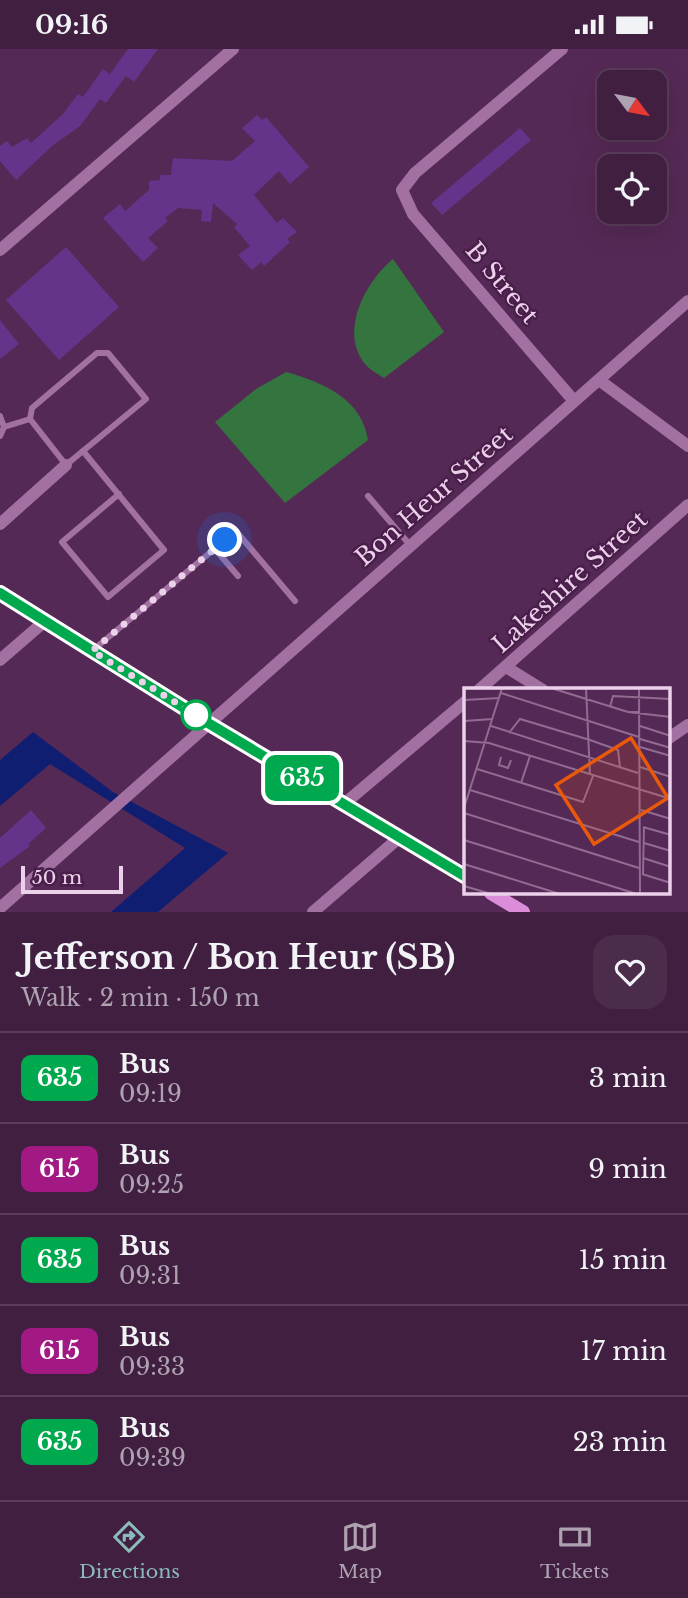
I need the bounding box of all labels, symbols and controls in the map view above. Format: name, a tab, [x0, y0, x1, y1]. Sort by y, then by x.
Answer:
text: 09:16	[35, 9, 108, 41]
north arrow	[597, 70, 667, 140]
map controls	[597, 70, 667, 224]
button: locate	[597, 154, 667, 224]
street label: B Street	[460, 236, 545, 329]
street label: Bon Heur Street	[349, 419, 518, 572]
street label: Lakeshire Street	[486, 505, 653, 659]
your location	[207, 522, 242, 557]
inset map	[464, 688, 670, 895]
unlabelled marker	[181, 700, 211, 730]
line badge: 635	[262, 755, 342, 801]
text: 635	[279, 763, 325, 792]
scale bar	[21, 863, 122, 895]
text: 50 m	[32, 866, 82, 889]
button: heart	[593, 935, 667, 1009]
text: Jefferson / Bon Heur (SB)	[21, 937, 455, 978]
text: Walk · 2 min · 150 m	[21, 984, 260, 1012]
text: Bus	[119, 1048, 170, 1080]
text: 3 min	[589, 1062, 667, 1094]
text: 635	[37, 1063, 82, 1092]
text: 09:19	[119, 1080, 182, 1108]
text: Bus	[119, 1139, 170, 1171]
text: 9 min	[588, 1153, 667, 1185]
text: 615	[39, 1154, 80, 1183]
text: 09:25	[119, 1171, 184, 1199]
text: Bus	[119, 1230, 170, 1262]
text: 15 min	[578, 1244, 667, 1276]
text: 635	[37, 1245, 82, 1274]
text: 09:31	[119, 1262, 181, 1290]
text: Bus	[119, 1321, 170, 1353]
text: 17 min	[580, 1335, 667, 1367]
text: 615	[39, 1336, 80, 1365]
text: 09:33	[119, 1353, 185, 1381]
text: Bus	[119, 1412, 170, 1444]
text: 23 min	[573, 1426, 667, 1458]
text: 635	[37, 1427, 82, 1456]
text: 09:39	[119, 1444, 186, 1472]
tab: Directions	[79, 1518, 180, 1583]
tab: Map	[338, 1518, 382, 1583]
tab: Tickets	[540, 1518, 609, 1583]

